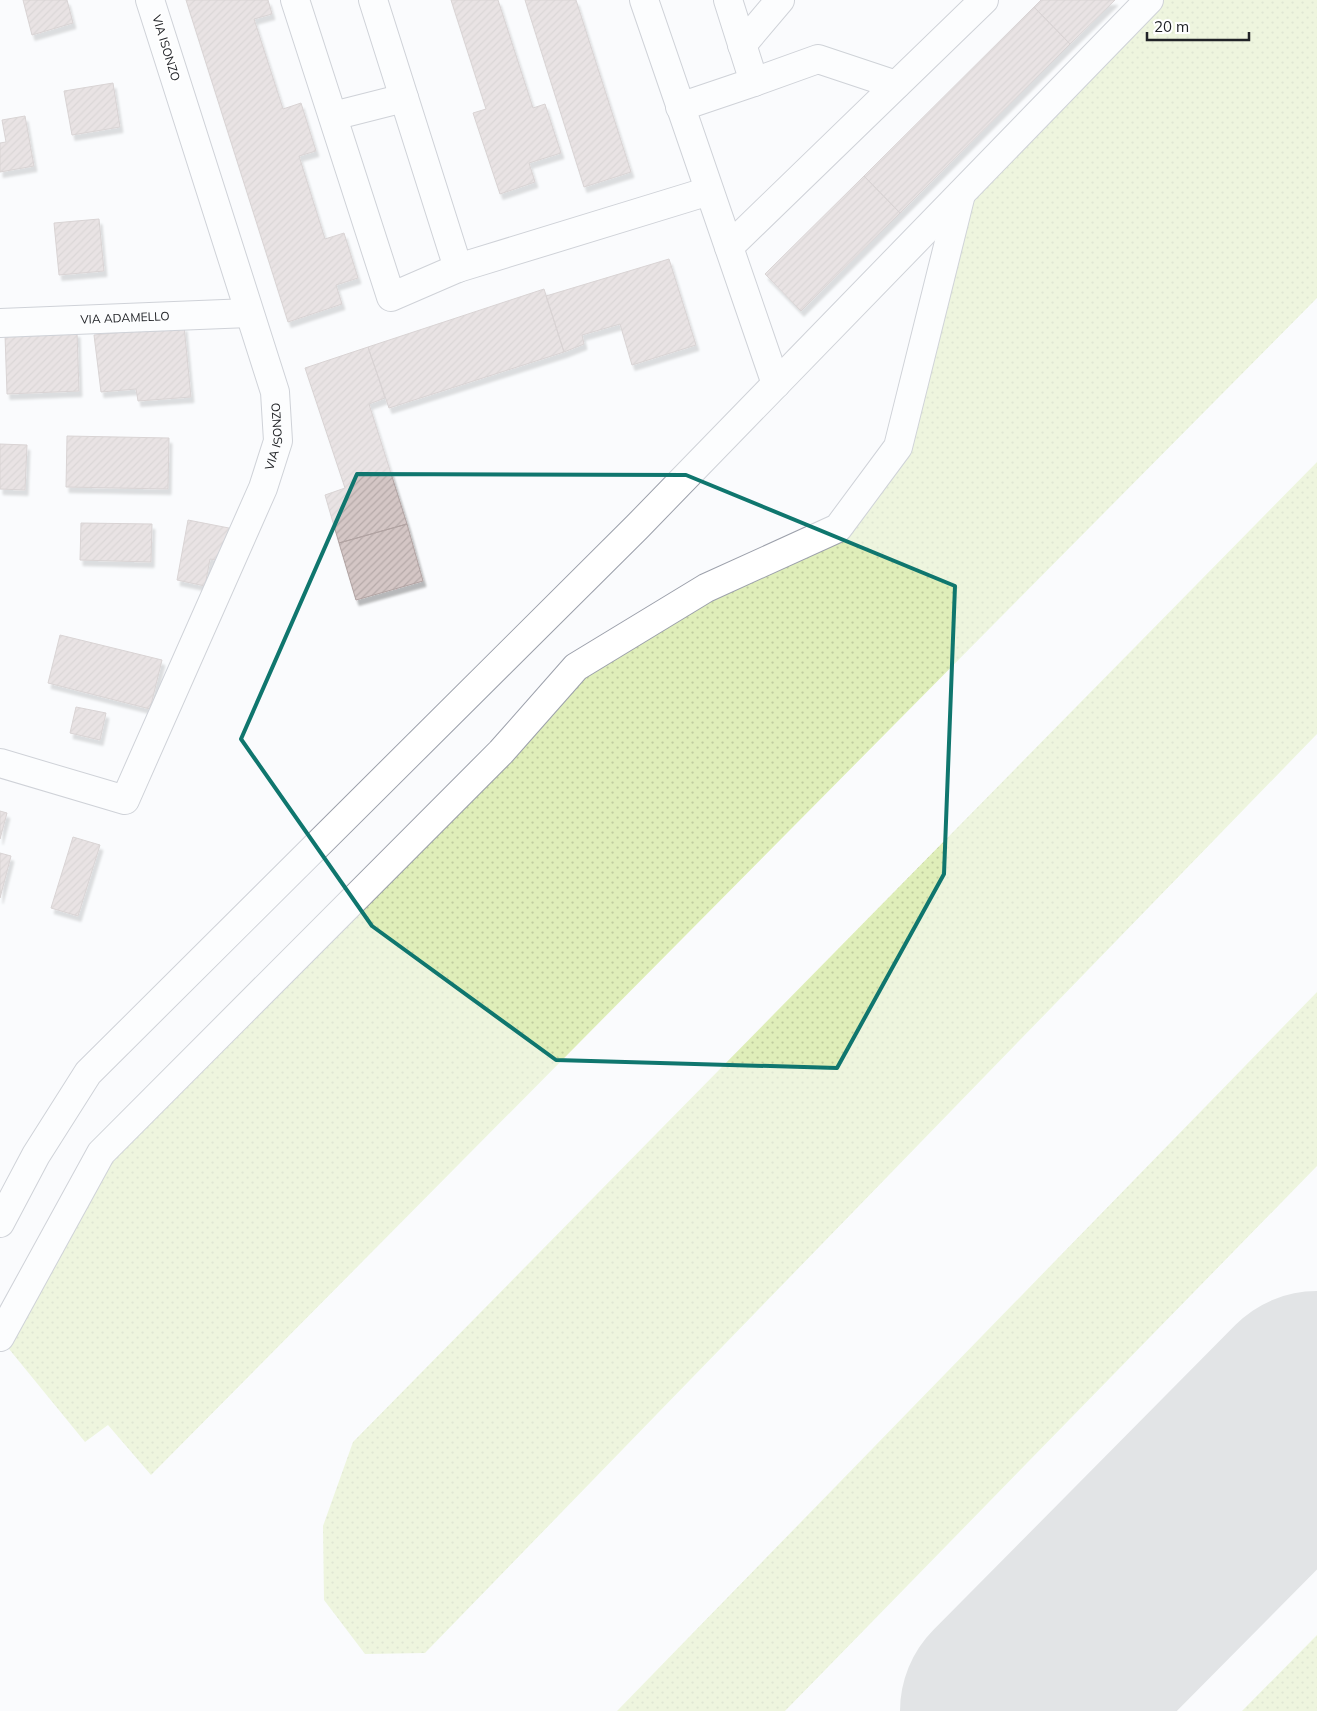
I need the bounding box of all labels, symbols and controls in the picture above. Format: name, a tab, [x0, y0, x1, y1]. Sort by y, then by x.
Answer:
scale bar	[1147, 10, 1250, 42]
street label: VIA ISONZO	[149, 13, 184, 83]
text: 20 m	[1154, 17, 1189, 36]
street label: VIA ADAMELLO	[80, 308, 170, 327]
street label: VIA ISONZO	[261, 402, 285, 472]

